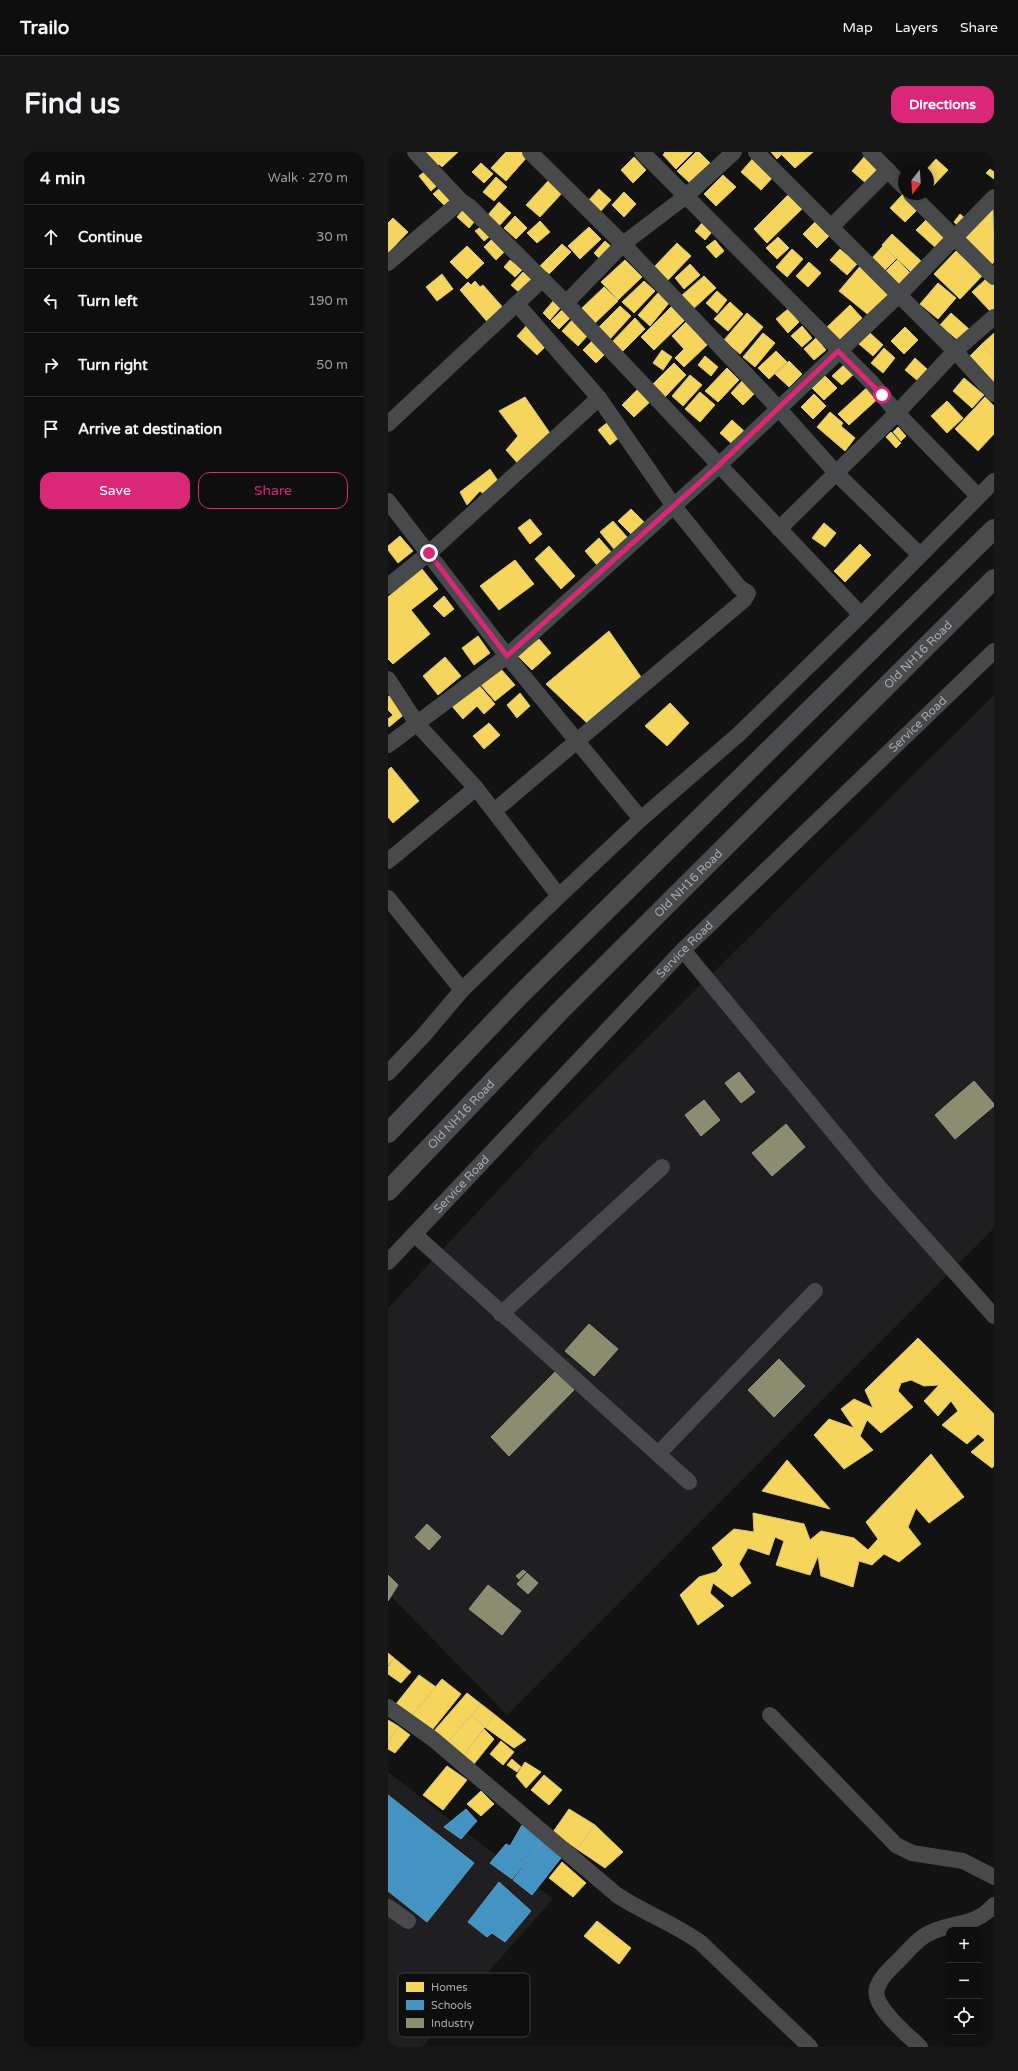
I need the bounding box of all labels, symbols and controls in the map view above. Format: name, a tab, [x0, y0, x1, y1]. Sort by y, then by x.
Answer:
text: Trailo	[20, 17, 69, 39]
text: Map	[843, 19, 873, 36]
text: Layers	[895, 19, 938, 36]
text: Share	[960, 19, 998, 36]
button: Directions	[891, 86, 994, 123]
text: Find us	[24, 87, 120, 121]
north arrow	[898, 164, 934, 200]
text: 4 min	[40, 168, 85, 189]
text: Walk · 270 m	[268, 170, 348, 186]
icon: ahead	[40, 226, 62, 248]
text: Continue	[78, 228, 142, 246]
text: 30 m	[316, 229, 348, 245]
icon: left	[40, 290, 62, 312]
text: Turn left	[78, 292, 138, 310]
text: 190 m	[308, 293, 348, 309]
icon: right	[40, 354, 62, 376]
text: Turn right	[78, 356, 148, 374]
text: 50 m	[316, 357, 348, 373]
route start	[873, 386, 891, 404]
icon: arrive	[40, 418, 62, 440]
text: Arrive at destination	[78, 420, 222, 438]
button: Save	[40, 472, 190, 509]
button: Share	[198, 472, 348, 509]
route end	[420, 544, 438, 562]
street label: Old NH16 Road	[881, 618, 955, 692]
street label: Service Road	[886, 693, 949, 755]
street label: Old NH16 Road	[651, 846, 725, 920]
street label: Service Road	[653, 918, 716, 981]
street label: Old NH16 Road	[425, 1077, 498, 1152]
street label: Service Road	[431, 1152, 492, 1216]
map controls	[946, 1927, 982, 2035]
button: +	[946, 1927, 982, 1963]
button: −	[946, 1963, 982, 1999]
legend	[398, 1973, 530, 2037]
text: Homes	[431, 1981, 467, 1994]
text: Schools	[431, 1999, 472, 2012]
button: locate	[946, 1999, 982, 2035]
text: Industry	[431, 2017, 474, 2030]

